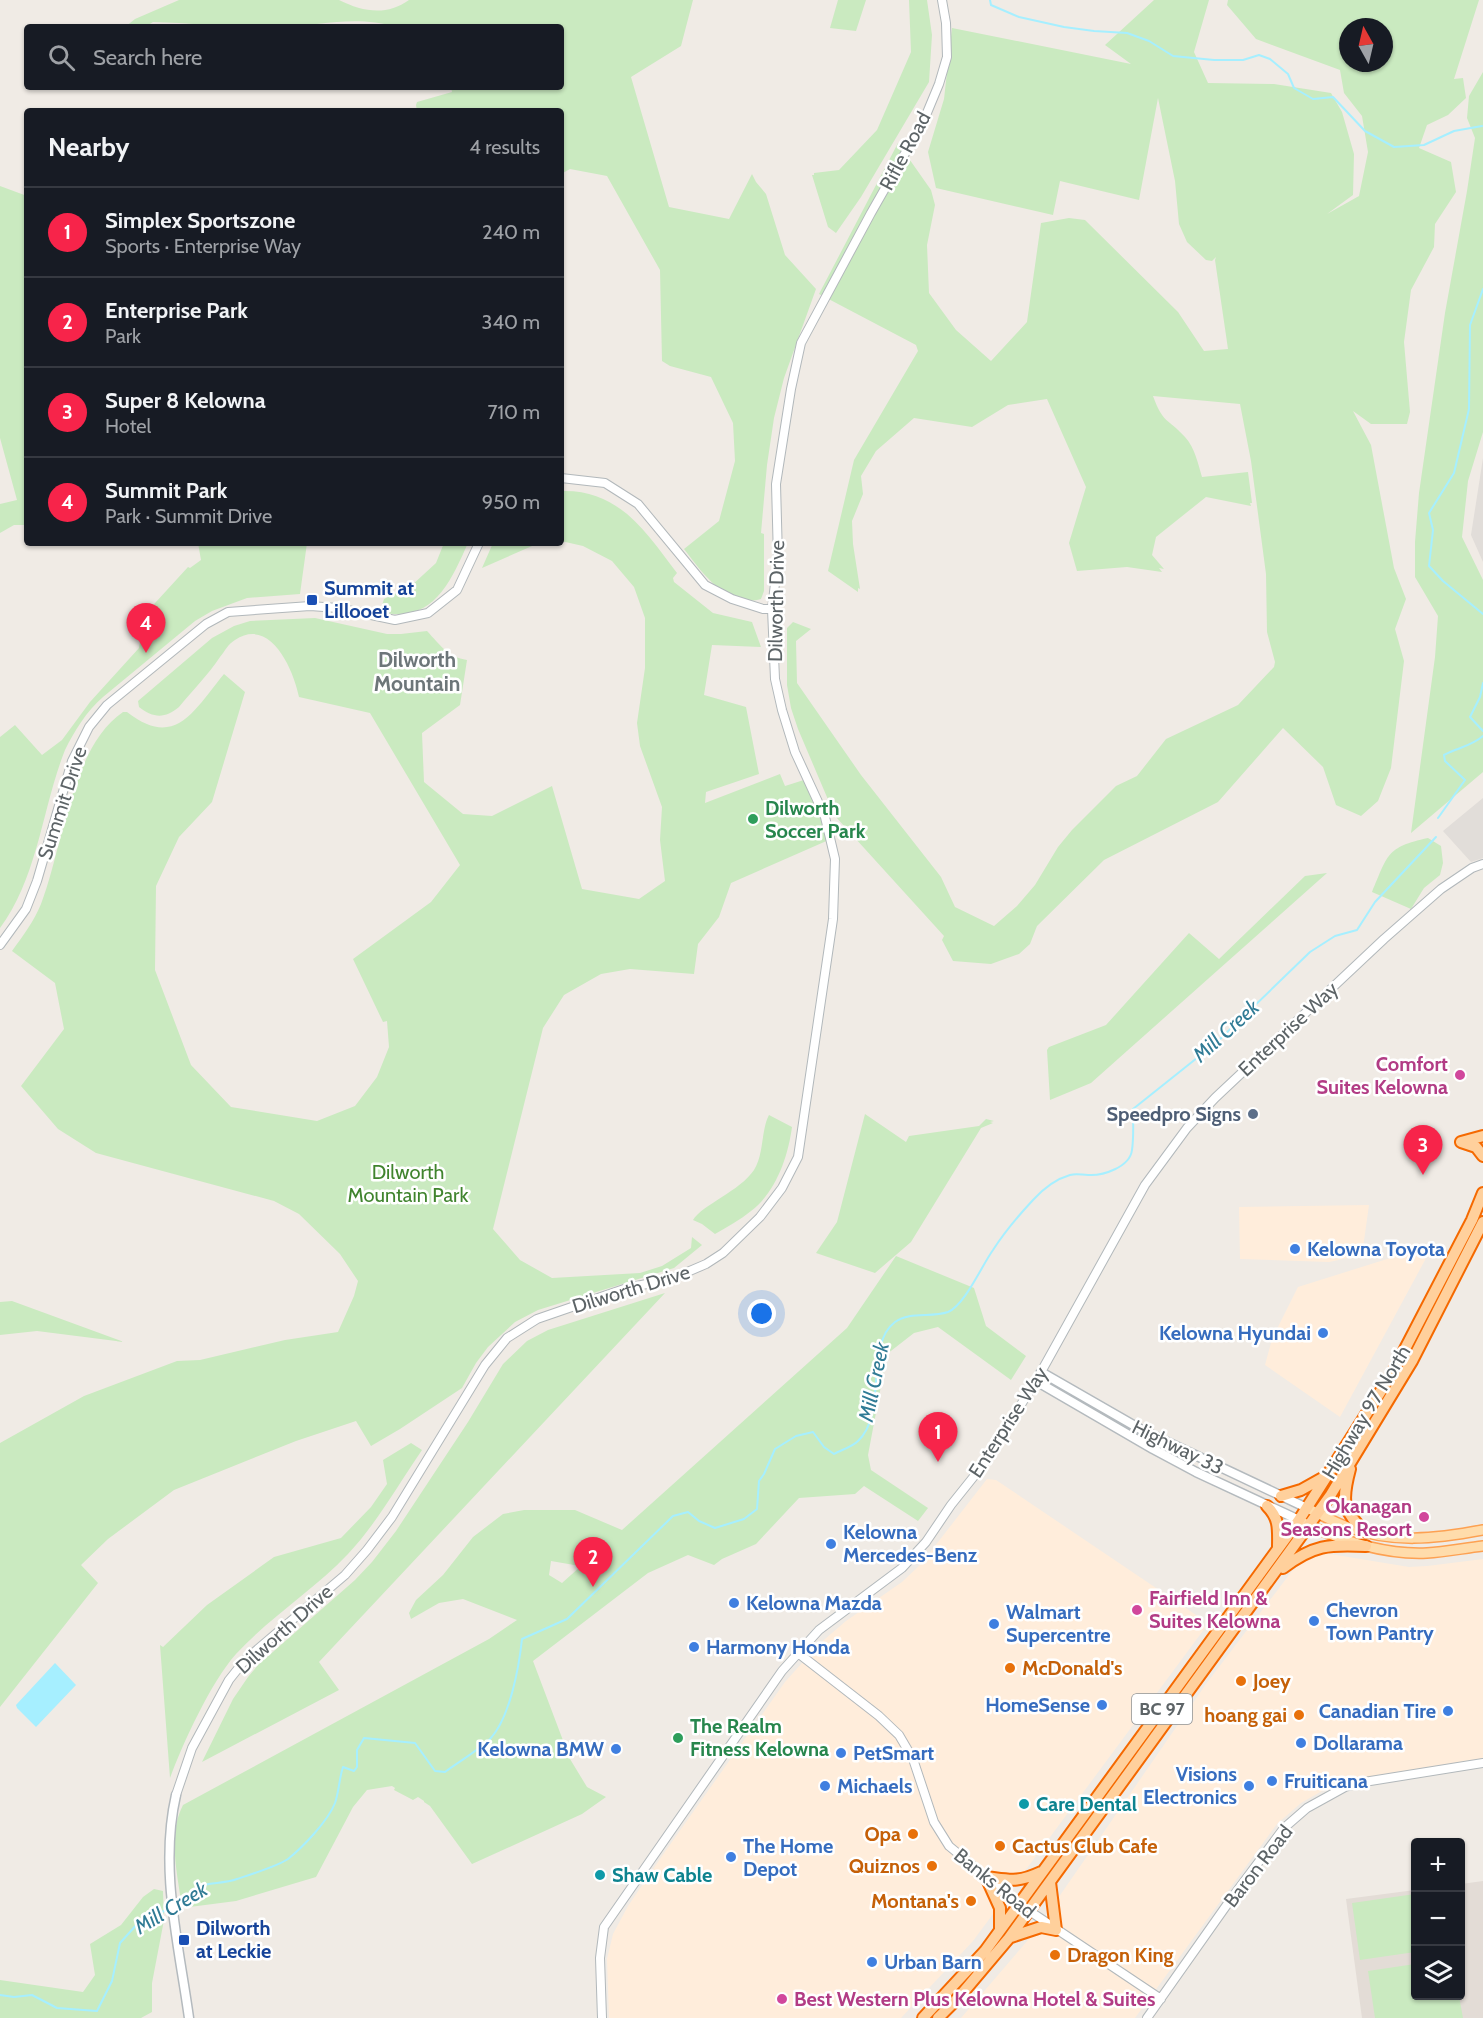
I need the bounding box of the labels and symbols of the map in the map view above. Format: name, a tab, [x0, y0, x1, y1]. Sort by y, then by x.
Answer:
north arrow	[1339, 18, 1393, 72]
street label: Rifle Road	[874, 108, 936, 194]
street label: Dilworth Drive	[763, 540, 789, 662]
place label: Summit at Lillooet	[324, 576, 414, 623]
marker: Summit at Lillooet	[305, 593, 319, 607]
pin: 4	[126, 604, 166, 653]
district label: Dilworth Mountain	[374, 647, 460, 696]
street label: Summit Drive	[32, 743, 92, 863]
place label: Dilworth Soccer Park	[765, 796, 866, 843]
marker: Dilworth Soccer Park	[746, 812, 760, 826]
street label: Enterprise Way	[1233, 977, 1343, 1081]
water label: Mill Creek	[1187, 994, 1265, 1068]
place label: Comfort Suites Kelowna	[1316, 1052, 1448, 1099]
marker: Comfort Suites Kelowna	[1453, 1068, 1467, 1082]
place label: Speedpro Signs	[1107, 1102, 1241, 1126]
marker: Speedpro Signs	[1246, 1107, 1260, 1121]
pin: 3	[1404, 1126, 1442, 1175]
park label: Dilworth Mountain Park	[348, 1160, 468, 1207]
place label: Kelowna Toyota	[1307, 1237, 1445, 1261]
marker: Kelowna Toyota	[1288, 1242, 1302, 1256]
street label: Dilworth Drive	[569, 1260, 693, 1318]
your location	[747, 1299, 776, 1328]
place label: Kelowna Hyundai	[1159, 1321, 1311, 1345]
marker: Kelowna Hyundai	[1316, 1326, 1330, 1340]
water label: Mill Creek	[853, 1339, 894, 1425]
street label: Highway 97 North	[1317, 1341, 1415, 1483]
street label: Enterprise Way	[963, 1362, 1053, 1482]
pin: 1	[918, 1412, 958, 1462]
street label: Highway 33	[1128, 1415, 1228, 1479]
place label: Okanagan Seasons Resort	[1281, 1494, 1412, 1541]
marker: Okanagan Seasons Resort	[1417, 1510, 1431, 1524]
place label: Kelowna Mercedes-Benz	[843, 1520, 978, 1567]
marker: Kelowna Mercedes-Benz	[824, 1537, 838, 1551]
pin: 2	[574, 1538, 612, 1587]
street label: Dilworth Drive	[231, 1579, 337, 1679]
place label: Fairfield Inn & Suites Kelowna	[1149, 1586, 1281, 1633]
place label: Kelowna Mazda	[746, 1591, 882, 1615]
marker: Kelowna Mazda	[727, 1596, 741, 1610]
place label: Chevron Town Pantry	[1326, 1598, 1434, 1645]
place label: Walmart Supercentre	[1006, 1600, 1111, 1647]
marker: Fairfield Inn & Suites Kelowna	[1130, 1603, 1144, 1617]
marker: Chevron Town Pantry	[1307, 1614, 1321, 1628]
marker: Walmart Supercentre	[987, 1617, 1001, 1631]
place label: Harmony Honda	[706, 1635, 850, 1659]
marker: Harmony Honda	[687, 1640, 701, 1654]
place label: McDonald's	[1022, 1656, 1123, 1680]
marker: McDonald's	[1003, 1661, 1017, 1675]
place label: Joey	[1252, 1669, 1291, 1693]
marker: Joey	[1234, 1674, 1248, 1688]
place label: HomeSense	[985, 1693, 1090, 1717]
road number: BC 97	[1132, 1694, 1192, 1724]
marker: HomeSense	[1095, 1698, 1109, 1712]
place label: Canadian Tire	[1319, 1699, 1436, 1723]
place label: hoang gai	[1204, 1703, 1287, 1727]
marker: Canadian Tire	[1441, 1704, 1455, 1718]
marker: hoang gai	[1292, 1708, 1306, 1722]
place label: The Realm Fitness Kelowna	[690, 1714, 829, 1761]
marker: The Realm Fitness Kelowna	[671, 1731, 685, 1745]
place label: Dollarama	[1313, 1731, 1403, 1755]
marker: Dollarama	[1294, 1736, 1308, 1750]
place label: Kelowna BMW	[477, 1737, 605, 1761]
place label: PetSmart	[853, 1741, 934, 1765]
marker: Kelowna BMW	[609, 1742, 623, 1756]
marker: PetSmart	[834, 1746, 848, 1760]
place label: Visions Electronics	[1143, 1762, 1237, 1809]
place label: Fruiticana	[1284, 1769, 1368, 1793]
place label: Michaels	[837, 1774, 912, 1798]
marker: Fruiticana	[1265, 1774, 1279, 1788]
marker: Michaels	[818, 1779, 832, 1793]
marker: Visions Electronics	[1242, 1779, 1256, 1793]
place label: Care Dental	[1036, 1792, 1137, 1816]
marker: Care Dental	[1017, 1797, 1031, 1811]
street label: Baron Road	[1218, 1820, 1298, 1912]
place label: Opa	[865, 1822, 901, 1846]
marker: Opa	[906, 1827, 920, 1841]
place label: The Home Depot	[743, 1834, 833, 1881]
place label: Cactus Club Cafe	[1012, 1834, 1157, 1858]
marker: Cactus Club Cafe	[993, 1839, 1007, 1853]
street label: Banks Road	[949, 1843, 1041, 1923]
marker: The Home Depot	[724, 1850, 738, 1864]
place label: Quiznos	[849, 1854, 920, 1878]
marker: Quiznos	[925, 1859, 939, 1873]
place label: Shaw Cable	[612, 1863, 712, 1887]
marker: Shaw Cable	[593, 1868, 607, 1882]
water label: Mill Creek	[129, 1876, 213, 1940]
place label: Montana's	[871, 1889, 959, 1913]
marker: Montana's	[964, 1894, 978, 1908]
place label: Dilworth at Leckie	[196, 1916, 271, 1963]
marker: Dilworth at Leckie	[177, 1933, 191, 1947]
place label: Dragon King	[1067, 1943, 1174, 1967]
marker: Dragon King	[1048, 1948, 1062, 1962]
place label: Urban Barn	[884, 1950, 982, 1974]
marker: Urban Barn	[865, 1955, 879, 1969]
place label: Best Western Plus Kelowna Hotel & Suites	[794, 1987, 1155, 2011]
marker: Best Western Plus Kelowna Hotel & Suites	[775, 1992, 789, 2006]

